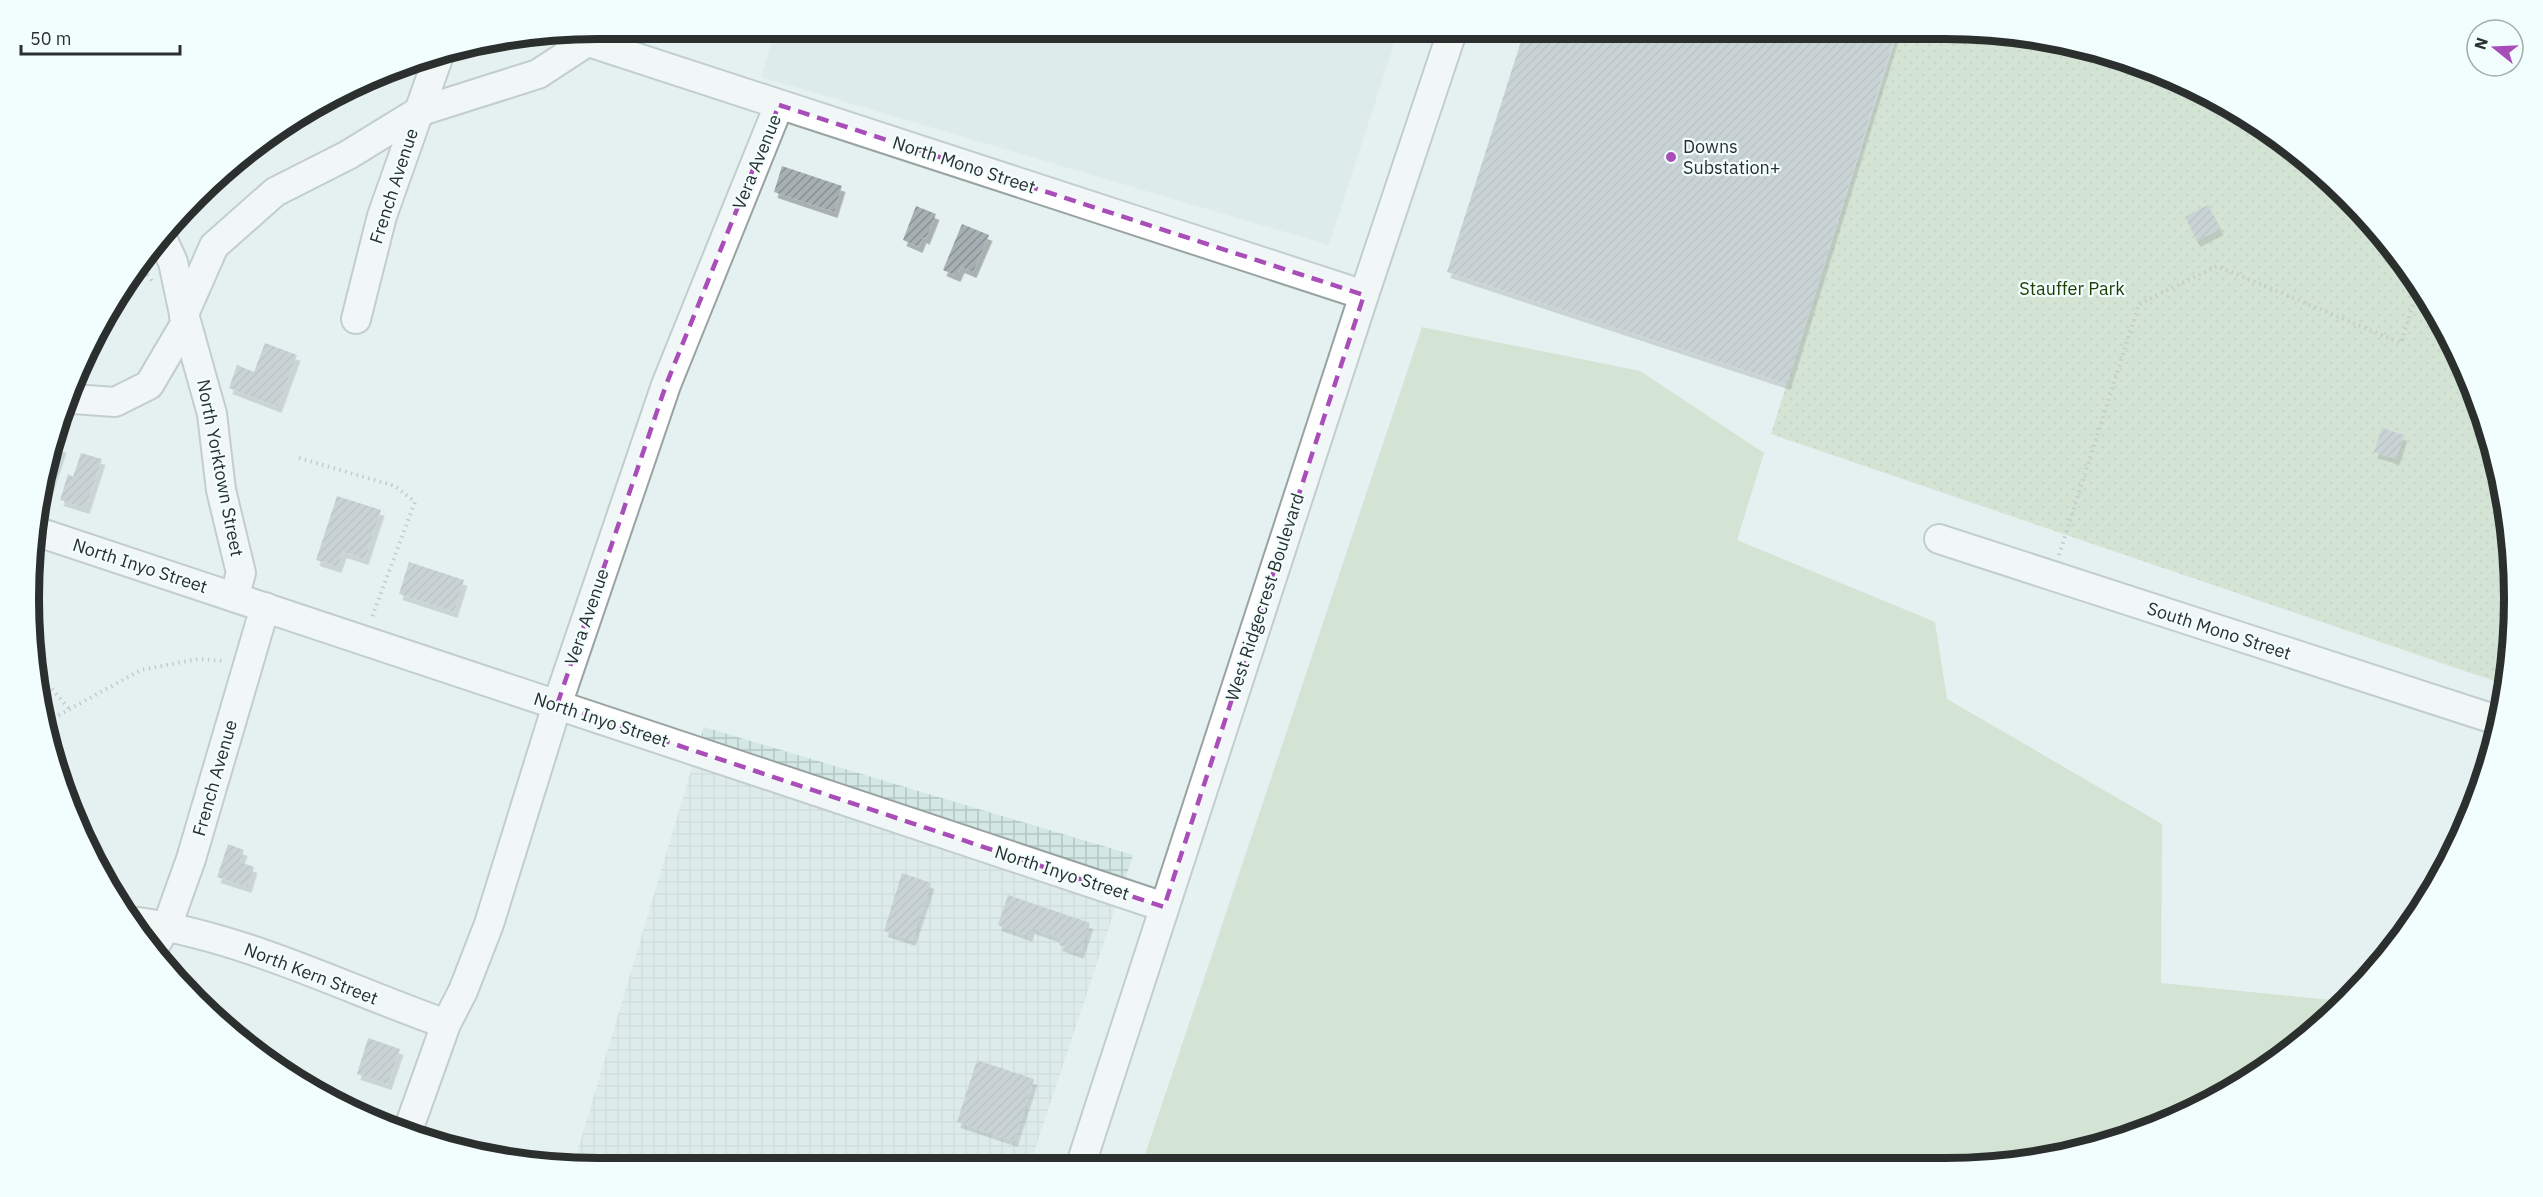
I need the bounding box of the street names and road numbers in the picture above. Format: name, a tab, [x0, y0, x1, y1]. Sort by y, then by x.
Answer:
street label: Vera Avenue	[727, 111, 786, 213]
street label: French Avenue	[364, 125, 423, 246]
street label: North Mono Street	[890, 131, 1039, 198]
street label: North Yorktown Street	[192, 377, 249, 558]
street label: West Ridgecrest Boulevard	[1220, 490, 1309, 704]
street label: North Inyo Street	[70, 533, 210, 598]
street label: Vera Avenue	[559, 565, 614, 668]
street label: South Mono Street	[2144, 596, 2294, 665]
street label: North Inyo Street	[531, 687, 671, 752]
street label: French Avenue	[187, 717, 242, 839]
street label: North Inyo Street	[992, 840, 1132, 905]
street label: North Kern Street	[241, 937, 381, 1010]

